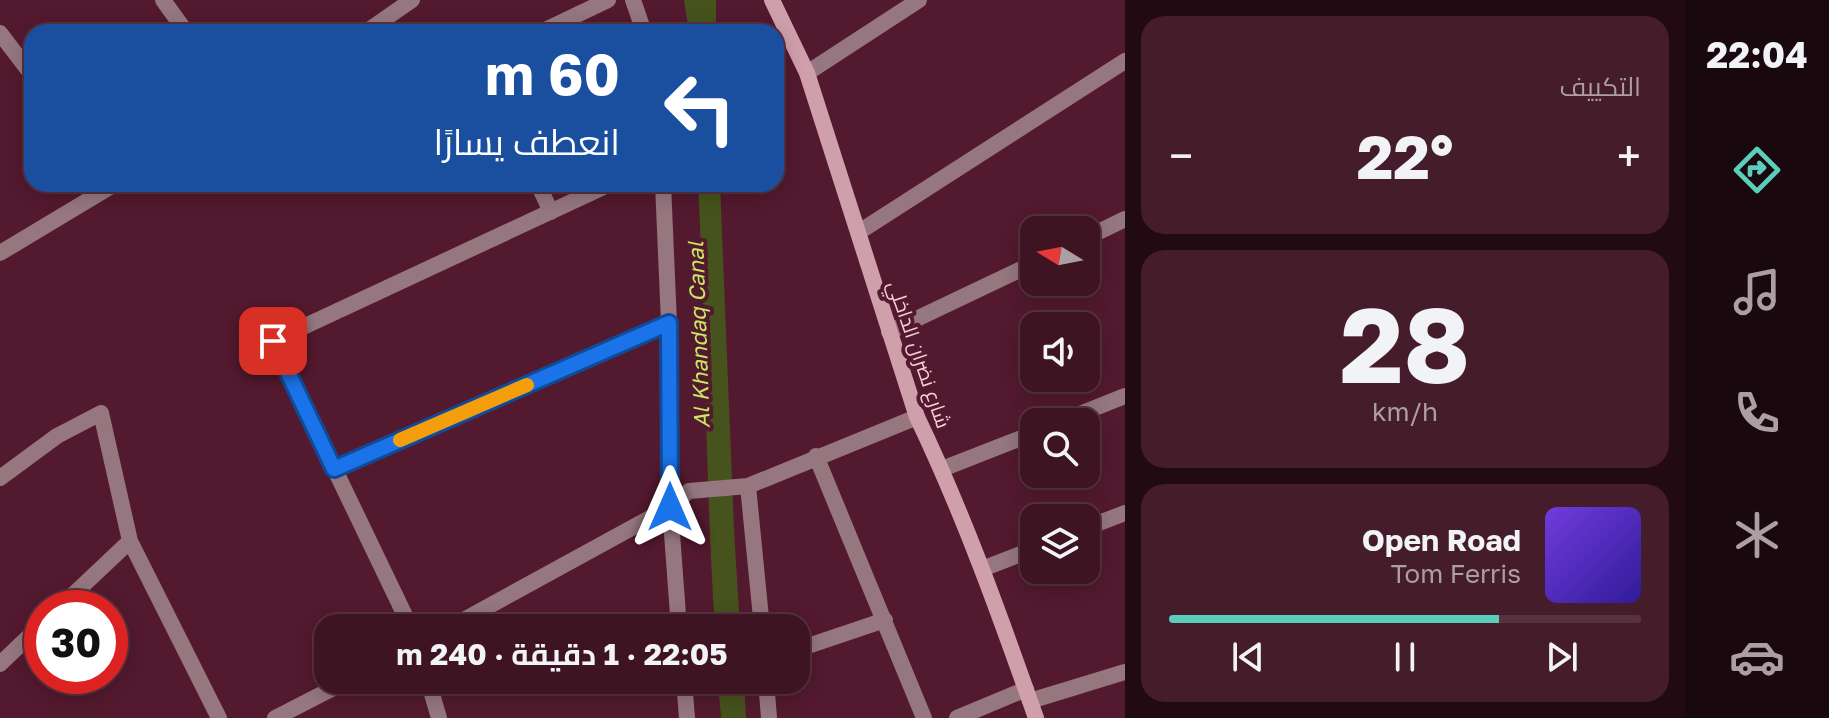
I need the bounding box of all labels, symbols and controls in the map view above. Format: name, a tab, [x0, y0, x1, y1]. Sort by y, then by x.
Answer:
text: 22:04	[1706, 33, 1808, 76]
text: 60 m	[485, 40, 620, 107]
icon: left	[648, 56, 752, 160]
text: التكييف	[1559, 71, 1641, 102]
text: انعطف يسارًا	[434, 120, 620, 163]
text: 22°	[1357, 120, 1453, 192]
text: −	[1169, 129, 1193, 182]
text: +	[1617, 129, 1641, 182]
icon: directions	[1729, 142, 1785, 198]
north arrow	[1020, 216, 1100, 296]
map controls	[1020, 216, 1100, 584]
water label: Al Khandaq Canal	[681, 240, 715, 429]
icon: music	[1729, 264, 1785, 320]
street label: شارع نضران الداخلي	[879, 277, 956, 432]
text: 28	[1340, 281, 1470, 406]
pin	[239, 307, 307, 375]
button: sound	[1020, 312, 1100, 392]
icon: arrive	[251, 319, 295, 363]
icon: phone	[1729, 385, 1785, 441]
text: km/h	[1372, 396, 1438, 427]
button: search	[1020, 408, 1100, 488]
position arrow	[628, 465, 712, 549]
button: layers	[1020, 504, 1100, 584]
icon: climate	[1729, 507, 1785, 563]
text: Open Road	[1362, 522, 1521, 558]
text: Tom Ferris	[1391, 558, 1521, 589]
speed limit sign: 30	[24, 590, 128, 694]
icon: car	[1729, 629, 1785, 685]
icon: previous	[1226, 635, 1270, 679]
icon: pause	[1383, 635, 1427, 679]
icon: next	[1540, 635, 1584, 679]
text: 22:05 · 1 دقيقة · 240 m	[396, 636, 728, 672]

